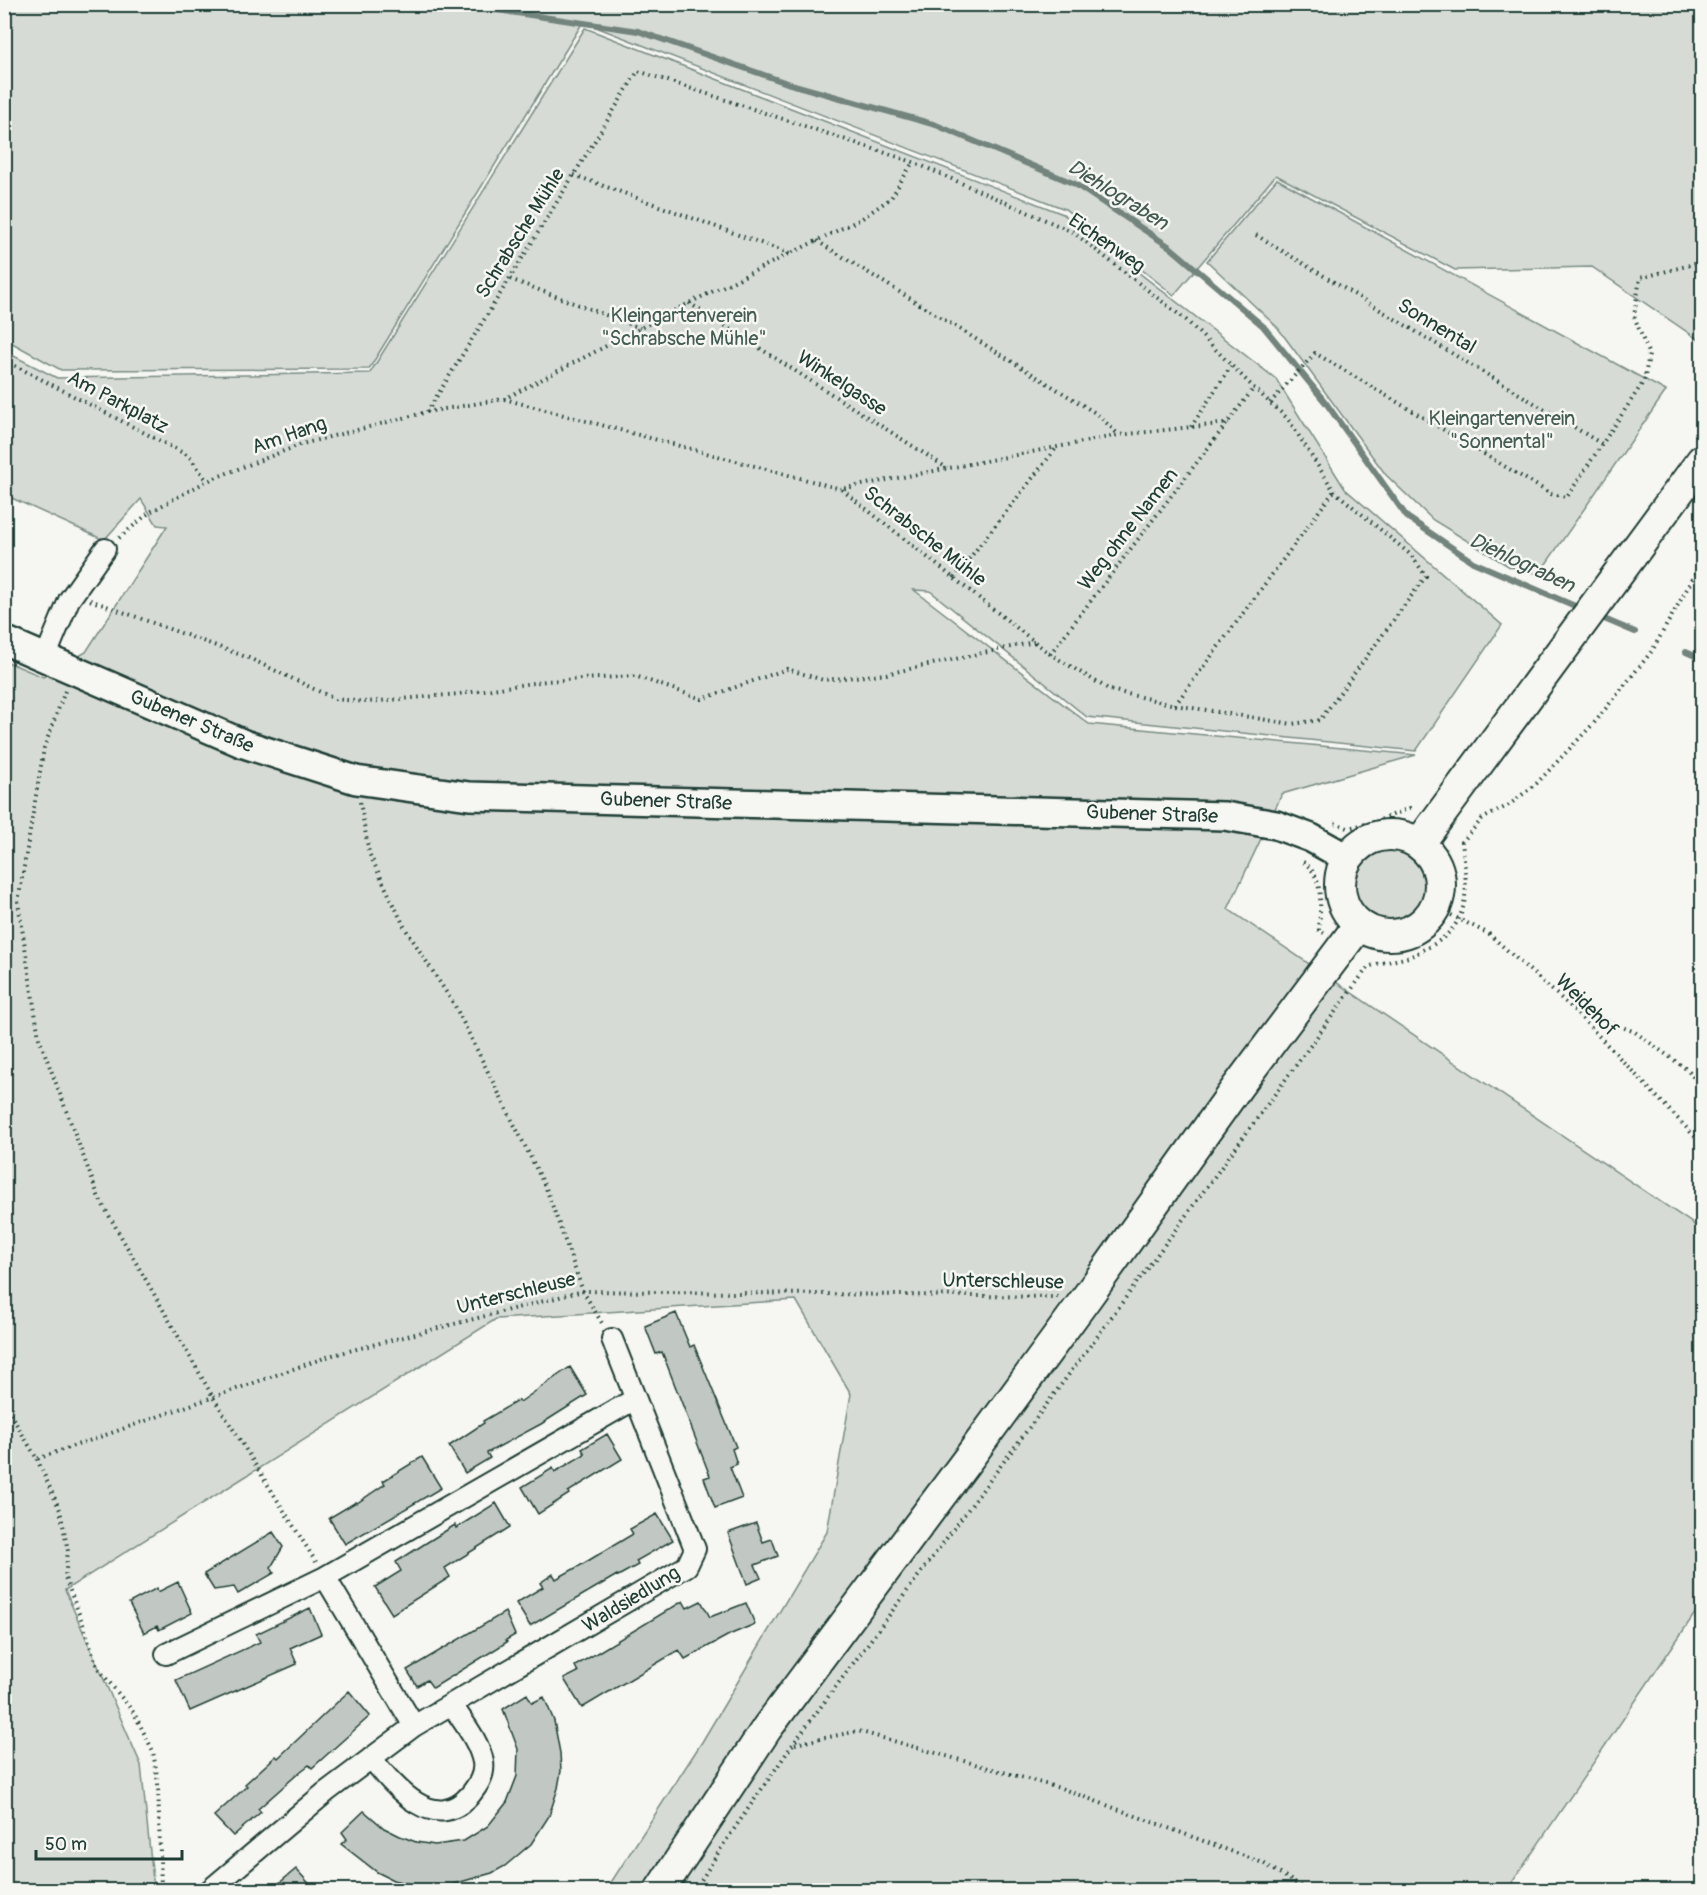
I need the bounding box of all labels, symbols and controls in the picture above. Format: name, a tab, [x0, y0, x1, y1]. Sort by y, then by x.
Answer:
water label: Diehlograben	[1063, 154, 1174, 237]
street label: Schrabsche Mühle	[470, 163, 570, 303]
street label: Eichenweg	[1064, 208, 1150, 278]
street label: Sonnental	[1393, 293, 1481, 359]
park label: Kleingartenverein "Schrabsche Mühle"	[601, 303, 767, 351]
street label: Winkelgasse	[792, 345, 892, 421]
street label: Am Parkplatz	[63, 365, 173, 439]
park label: Kleingartenverein "Sonnental"	[1429, 406, 1575, 454]
street label: Am Hang	[248, 411, 330, 459]
street label: Weg ohne Namen	[1072, 463, 1184, 595]
street label: Schrabsche Mühle	[859, 480, 991, 592]
water label: Diehlograben	[1465, 527, 1580, 600]
street label: Gubener Straße	[126, 684, 258, 758]
street label: Gubener Straße	[600, 786, 733, 816]
street label: Gubener Straße	[1086, 799, 1219, 829]
street label: Weidehof	[1550, 968, 1624, 1042]
street label: Unterschleuse	[454, 1266, 578, 1320]
street label: Unterschleuse	[942, 1267, 1064, 1295]
street label: Waldsiedlung	[578, 1560, 684, 1638]
scale bar	[36, 1823, 182, 1861]
text: 50 m	[45, 1833, 87, 1856]

